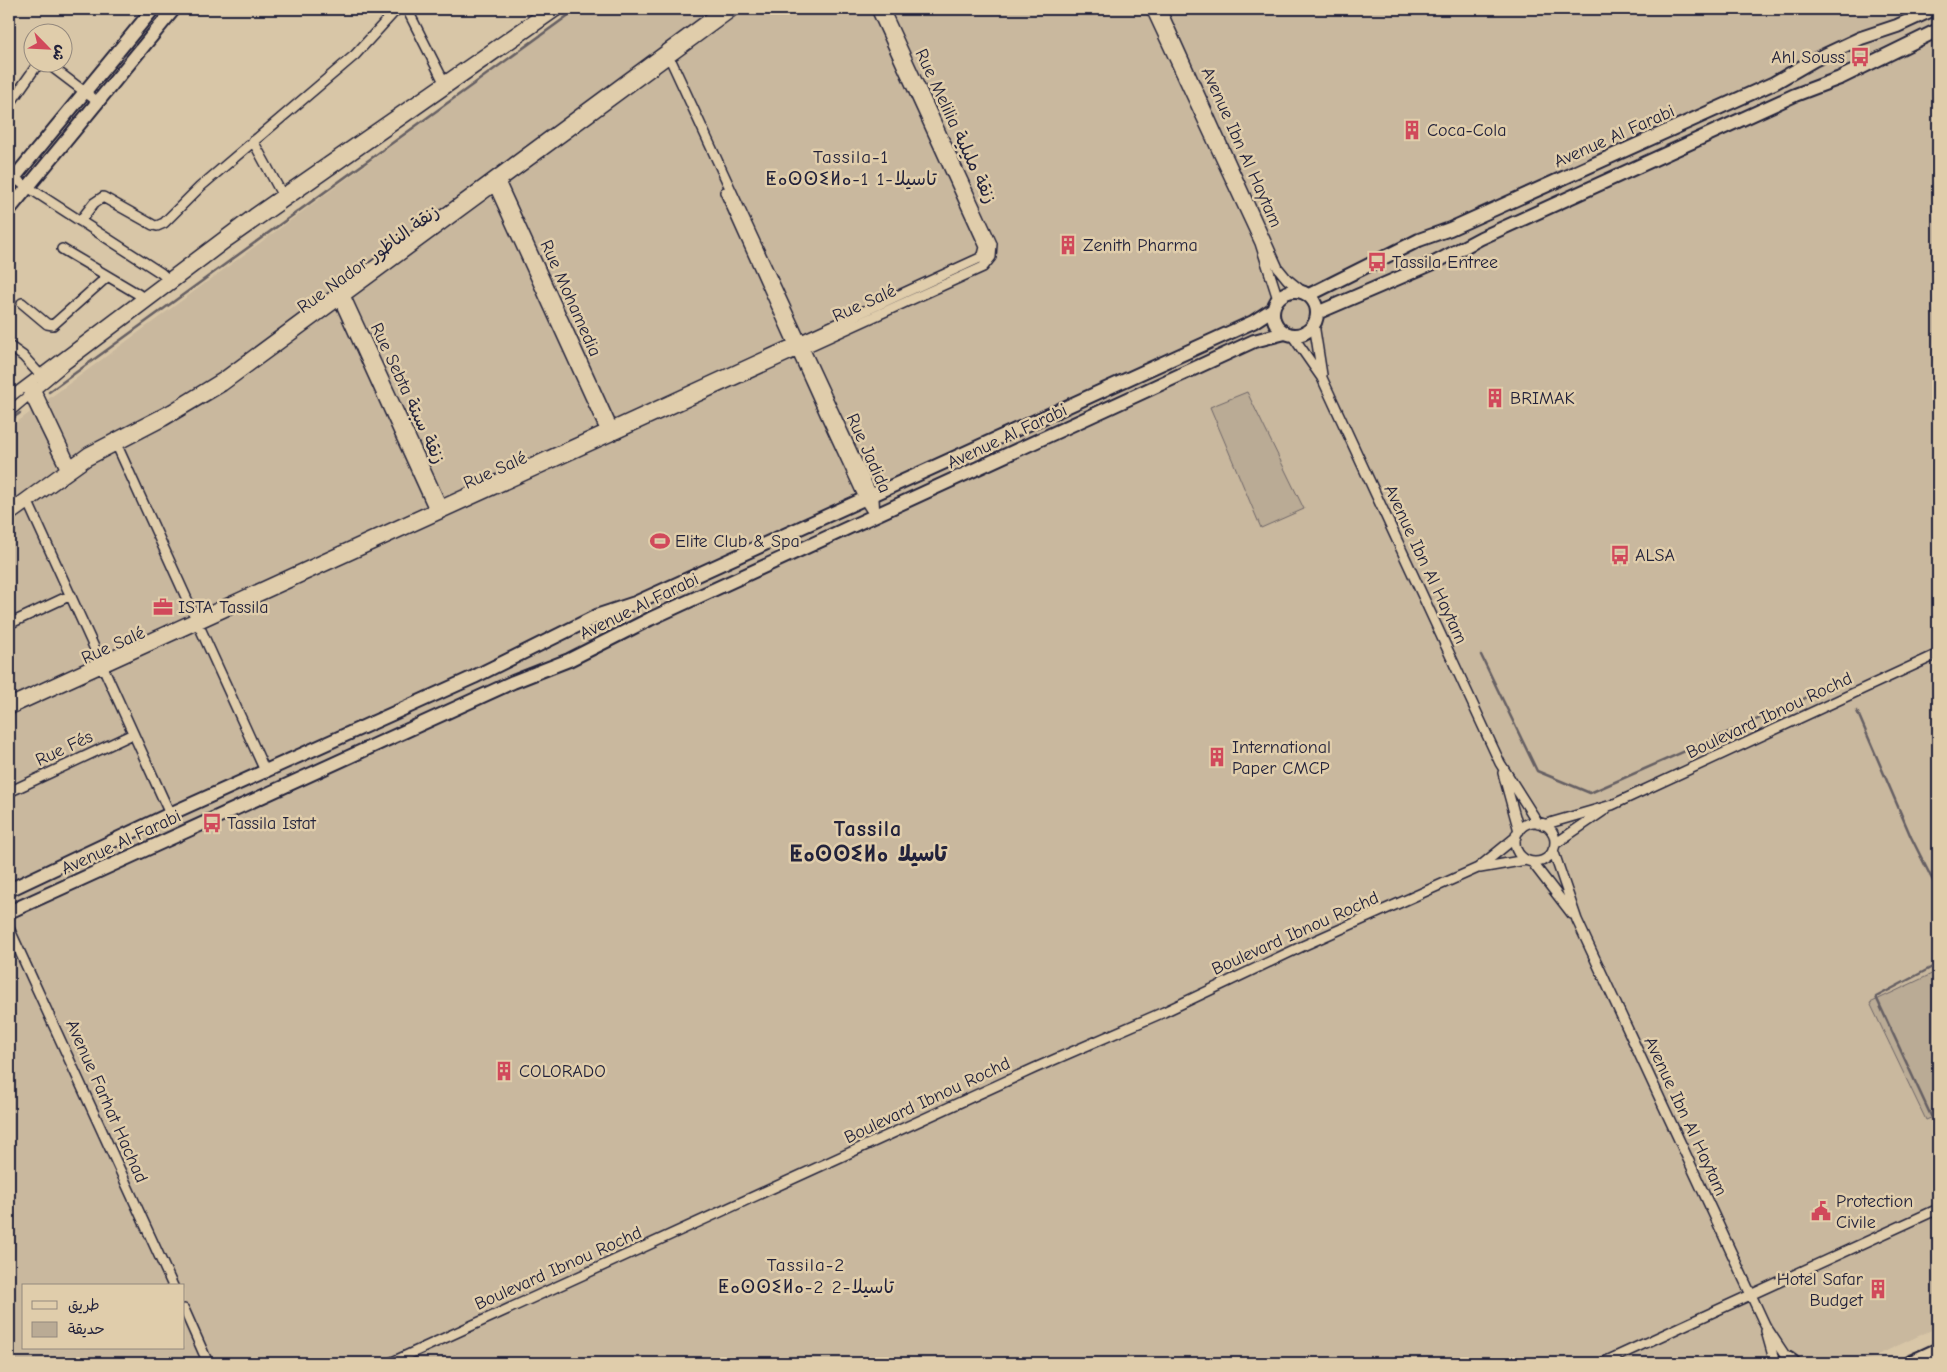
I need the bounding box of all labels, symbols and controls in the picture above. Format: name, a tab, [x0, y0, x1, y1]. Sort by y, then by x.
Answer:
north arrow	[22, 22, 72, 72]
text: ش	[49, 43, 70, 64]
street label: Rue Melilia زنقة مليلية	[910, 46, 1001, 207]
bus stop icon: Ahl Souss	[1849, 46, 1871, 68]
place label: Ahl Souss	[1771, 47, 1845, 68]
street label: Avenue Ibn Al Haytam	[1197, 64, 1286, 231]
street label: Avenue Al Farabi	[1551, 100, 1678, 172]
building icon: Coca-Cola	[1401, 119, 1423, 141]
place label: Coca-Cola	[1427, 120, 1507, 141]
district label: Tassila-1 ⵟⴰⵙⵙⵉⵍⴰ-1 1-تاسيلا	[765, 146, 937, 190]
street label: Rue Nador زنقة الناظور	[293, 201, 444, 319]
building icon: Zenith Pharma	[1057, 234, 1079, 256]
place label: Zenith Pharma	[1083, 235, 1198, 256]
street label: Rue Mohamedia	[535, 237, 606, 360]
bus stop icon: Tassila Entree	[1366, 251, 1388, 273]
place label: Tassila Entree	[1392, 252, 1498, 273]
street label: Rue Salé	[829, 280, 899, 327]
street label: Rue Sebta زنقة سبتة	[366, 319, 449, 467]
building icon: BRIMAK	[1484, 387, 1506, 409]
place label: BRIMAK	[1510, 388, 1575, 409]
street label: Avenue Al Farabi	[944, 400, 1070, 473]
street label: Rue Jadida	[842, 410, 895, 496]
street label: Rue Salé	[460, 447, 530, 494]
street label: Avenue Ibn Al Haytam	[1379, 481, 1472, 647]
sports icon: Elite Club & Spa	[649, 530, 671, 552]
place label: Elite Club & Spa	[675, 531, 800, 552]
bus stop icon: ALSA	[1609, 544, 1631, 566]
place label: ALSA	[1635, 545, 1675, 566]
street label: Avenue Al Farabi	[576, 569, 702, 644]
office icon: ISTA Tassila	[152, 596, 174, 618]
place label: ISTA Tassila	[178, 597, 269, 618]
street label: Rue Salé	[78, 622, 148, 669]
street label: Boulevard Ibnou Rochd	[1683, 668, 1856, 763]
street label: Rue Fés	[32, 726, 96, 771]
place label: International Paper CMCP	[1232, 737, 1331, 779]
building icon: International Paper CMCP	[1206, 746, 1228, 768]
street label: Avenue Al Farabi	[58, 806, 184, 879]
bus stop icon: Tassila Istat	[201, 812, 223, 834]
place label: Tassila Istat	[227, 813, 317, 834]
district label: Tassila ⵟⴰⵙⵙⵉⵍⴰ تاسيلا	[789, 816, 947, 867]
street label: Boulevard Ibnou Rochd	[1208, 887, 1382, 980]
street label: Avenue Farhat Hachad	[61, 1016, 152, 1186]
street label: Avenue Ibn Al Haytam	[1639, 1033, 1732, 1199]
street label: Boulevard Ibnou Rochd	[841, 1053, 1014, 1148]
building icon: COLORADO	[493, 1060, 515, 1082]
place label: COLORADO	[519, 1061, 606, 1082]
place label: Protection Civile	[1836, 1191, 1913, 1233]
public building icon: Protection Civile	[1810, 1200, 1832, 1222]
street label: Boulevard Ibnou Rochd	[471, 1222, 645, 1315]
district label: Tassila-2 ⵟⴰⵙⵙⵉⵍⴰ-2 2-تاسيلا	[718, 1254, 895, 1298]
place label: Hotel Safar Budget	[1777, 1269, 1864, 1311]
building icon: Hotel Safar Budget	[1867, 1278, 1889, 1300]
legend	[22, 1284, 185, 1350]
text: طريق	[68, 1296, 100, 1314]
text: حديقة	[68, 1320, 105, 1338]

